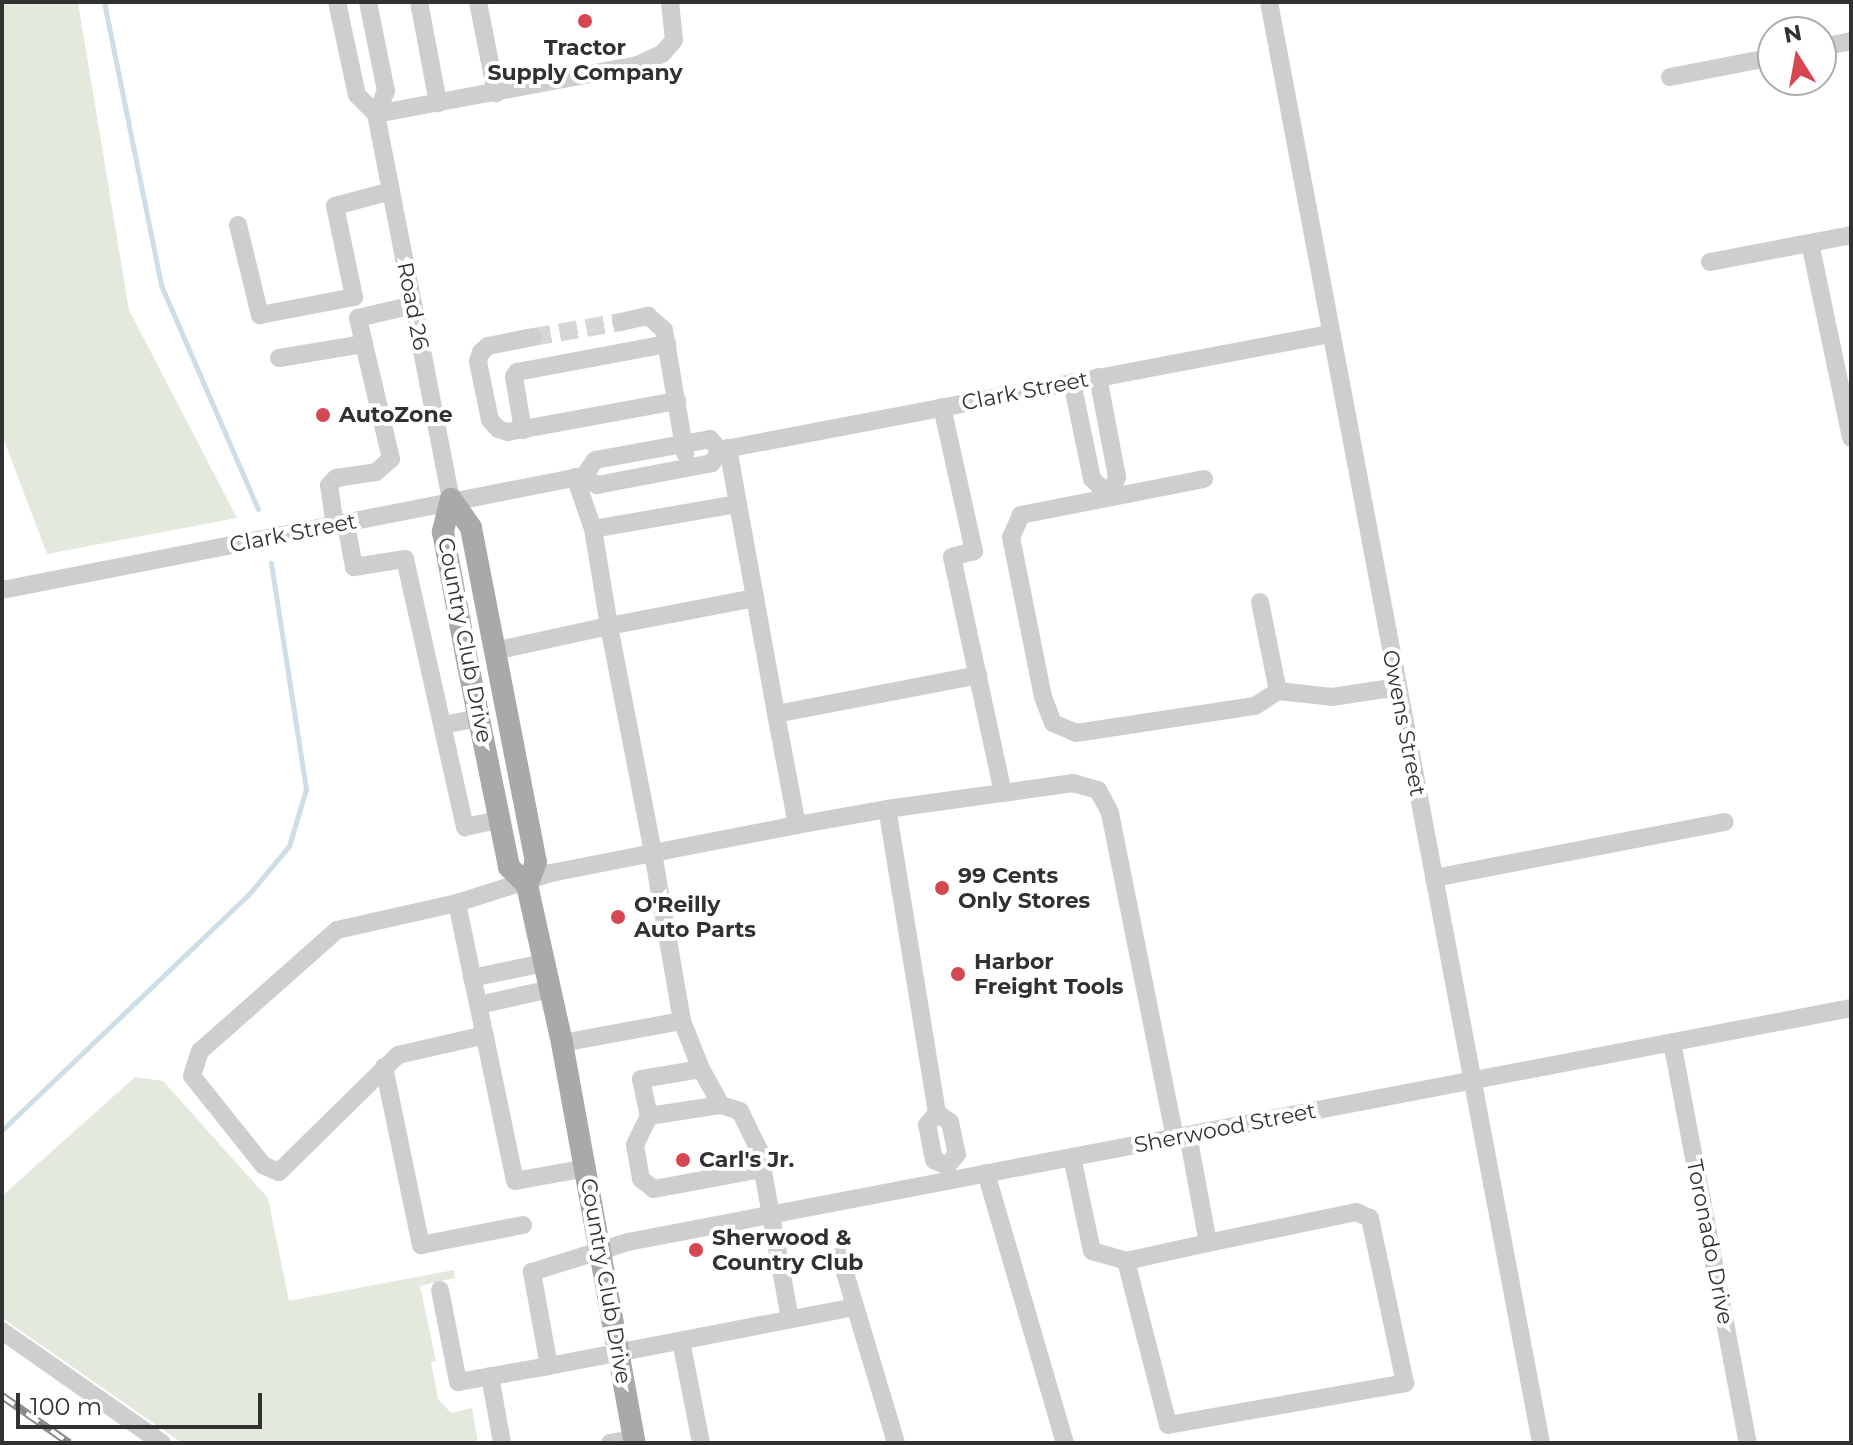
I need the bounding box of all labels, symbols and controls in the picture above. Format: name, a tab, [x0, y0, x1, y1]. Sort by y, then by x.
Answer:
marker: Tractor Supply Company	[576, 12, 594, 30]
north arrow	[1757, 16, 1837, 96]
text: N	[1781, 19, 1804, 49]
place label: Tractor Supply Company	[487, 34, 683, 86]
street label: Road 26	[392, 260, 434, 352]
street label: Clark Street	[959, 366, 1091, 416]
place label: AutoZone	[339, 402, 453, 428]
marker: AutoZone	[314, 406, 332, 424]
street label: Clark Street	[227, 508, 359, 558]
street label: Country Club Drive	[432, 535, 498, 745]
street label: Owens Street	[1377, 648, 1431, 798]
place label: 99 Cents Only Stores	[958, 862, 1090, 914]
marker: 99 Cents Only Stores	[933, 879, 951, 897]
place label: O'Reilly Auto Parts	[634, 891, 756, 942]
marker: O'Reilly Auto Parts	[609, 908, 627, 926]
place label: Harbor Freight Tools	[974, 948, 1124, 1000]
marker: Harbor Freight Tools	[949, 965, 967, 983]
street label: Sherwood Street	[1132, 1097, 1318, 1159]
place label: Carl's Jr.	[699, 1147, 794, 1173]
marker: Carl's Jr.	[674, 1151, 692, 1169]
street label: Toronado Drive	[1681, 1157, 1739, 1327]
street label: Country Club Drive	[575, 1176, 637, 1386]
place label: Sherwood & Country Club	[712, 1224, 864, 1276]
marker: Sherwood & Country Club	[687, 1241, 705, 1259]
scale bar	[20, 1377, 266, 1427]
text: 100 m	[30, 1392, 102, 1421]

